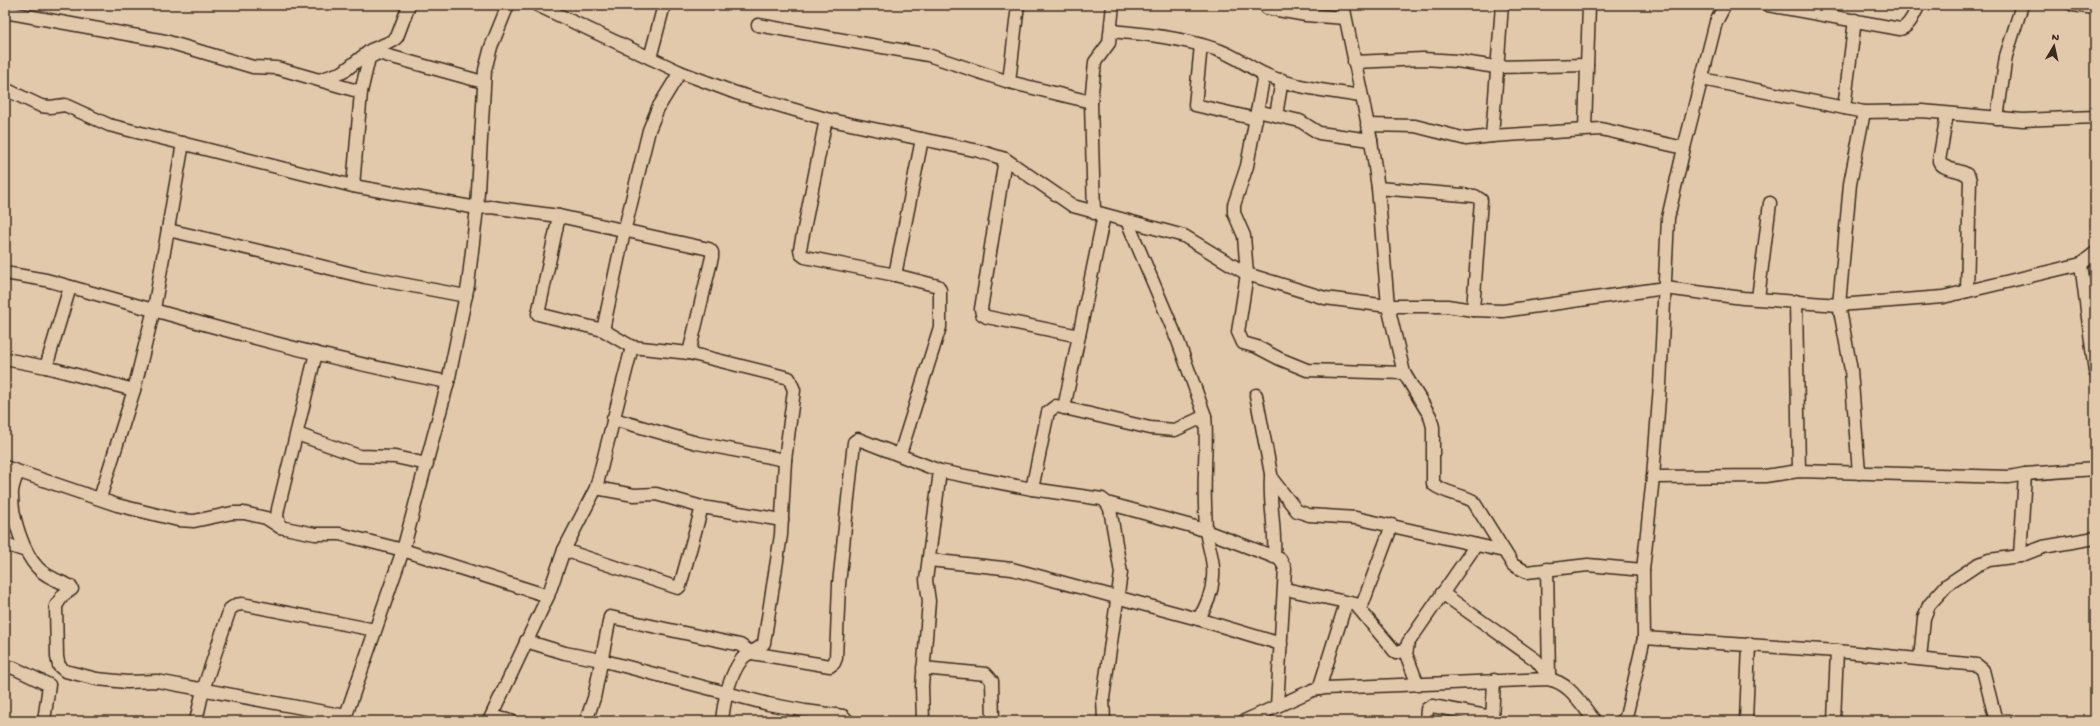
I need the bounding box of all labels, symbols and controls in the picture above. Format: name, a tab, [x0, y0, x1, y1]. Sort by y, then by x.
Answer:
north arrow	[2034, 26, 2074, 66]
text: N	[2051, 32, 2060, 45]

